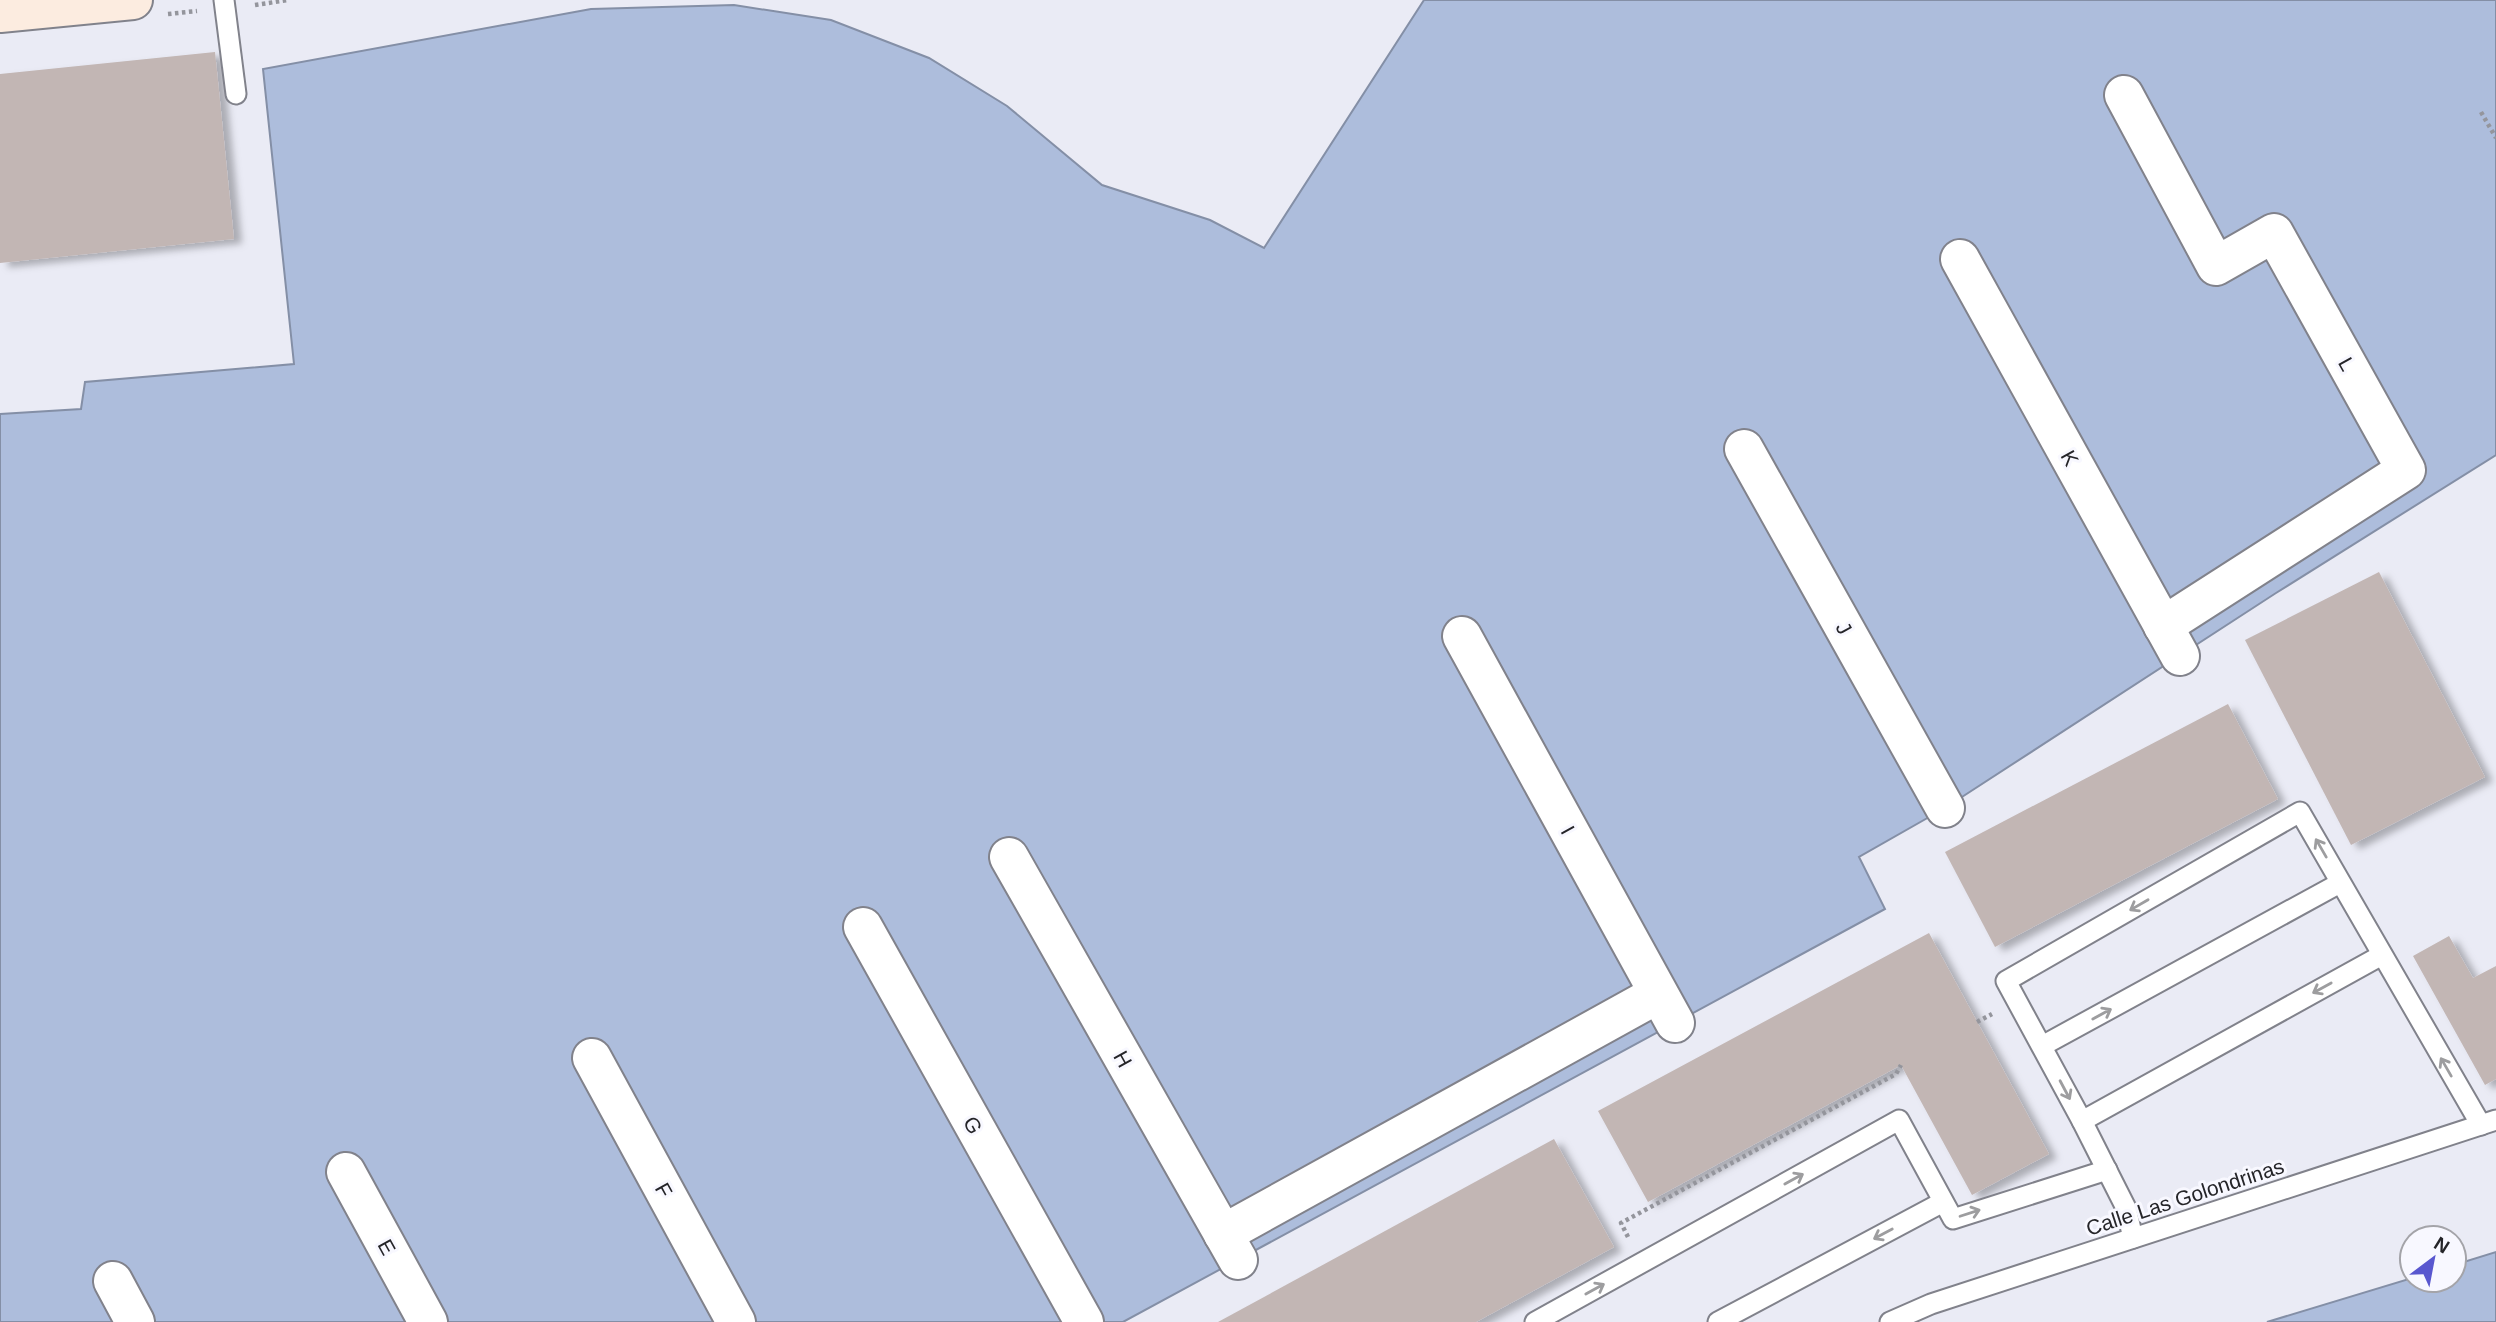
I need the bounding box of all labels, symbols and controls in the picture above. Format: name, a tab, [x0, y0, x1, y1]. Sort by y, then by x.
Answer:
street label: L	[2334, 353, 2360, 375]
street label: K	[2057, 446, 2083, 470]
street label: J	[1831, 618, 1857, 638]
street label: I	[1557, 822, 1579, 838]
one-way arrow	[2313, 839, 2327, 859]
one-way arrow	[2129, 898, 2149, 912]
one-way arrow	[2313, 981, 2333, 995]
one-way arrow	[2091, 1006, 2111, 1020]
street label: H	[1109, 1047, 1137, 1071]
one-way arrow	[2439, 1057, 2452, 1078]
one-way arrow	[2059, 1079, 2072, 1100]
street label: G	[959, 1112, 987, 1138]
street label: Calle Las Golondrinas	[2083, 1154, 2287, 1240]
one-way arrow	[1783, 1172, 1803, 1186]
street label: F	[651, 1179, 677, 1201]
one-way arrow	[1959, 1206, 1981, 1218]
north arrow	[2398, 1224, 2468, 1294]
one-way arrow	[1873, 1228, 1894, 1241]
text: N	[2430, 1232, 2453, 1258]
street label: E	[374, 1235, 400, 1259]
one-way arrow	[1584, 1282, 1604, 1296]

